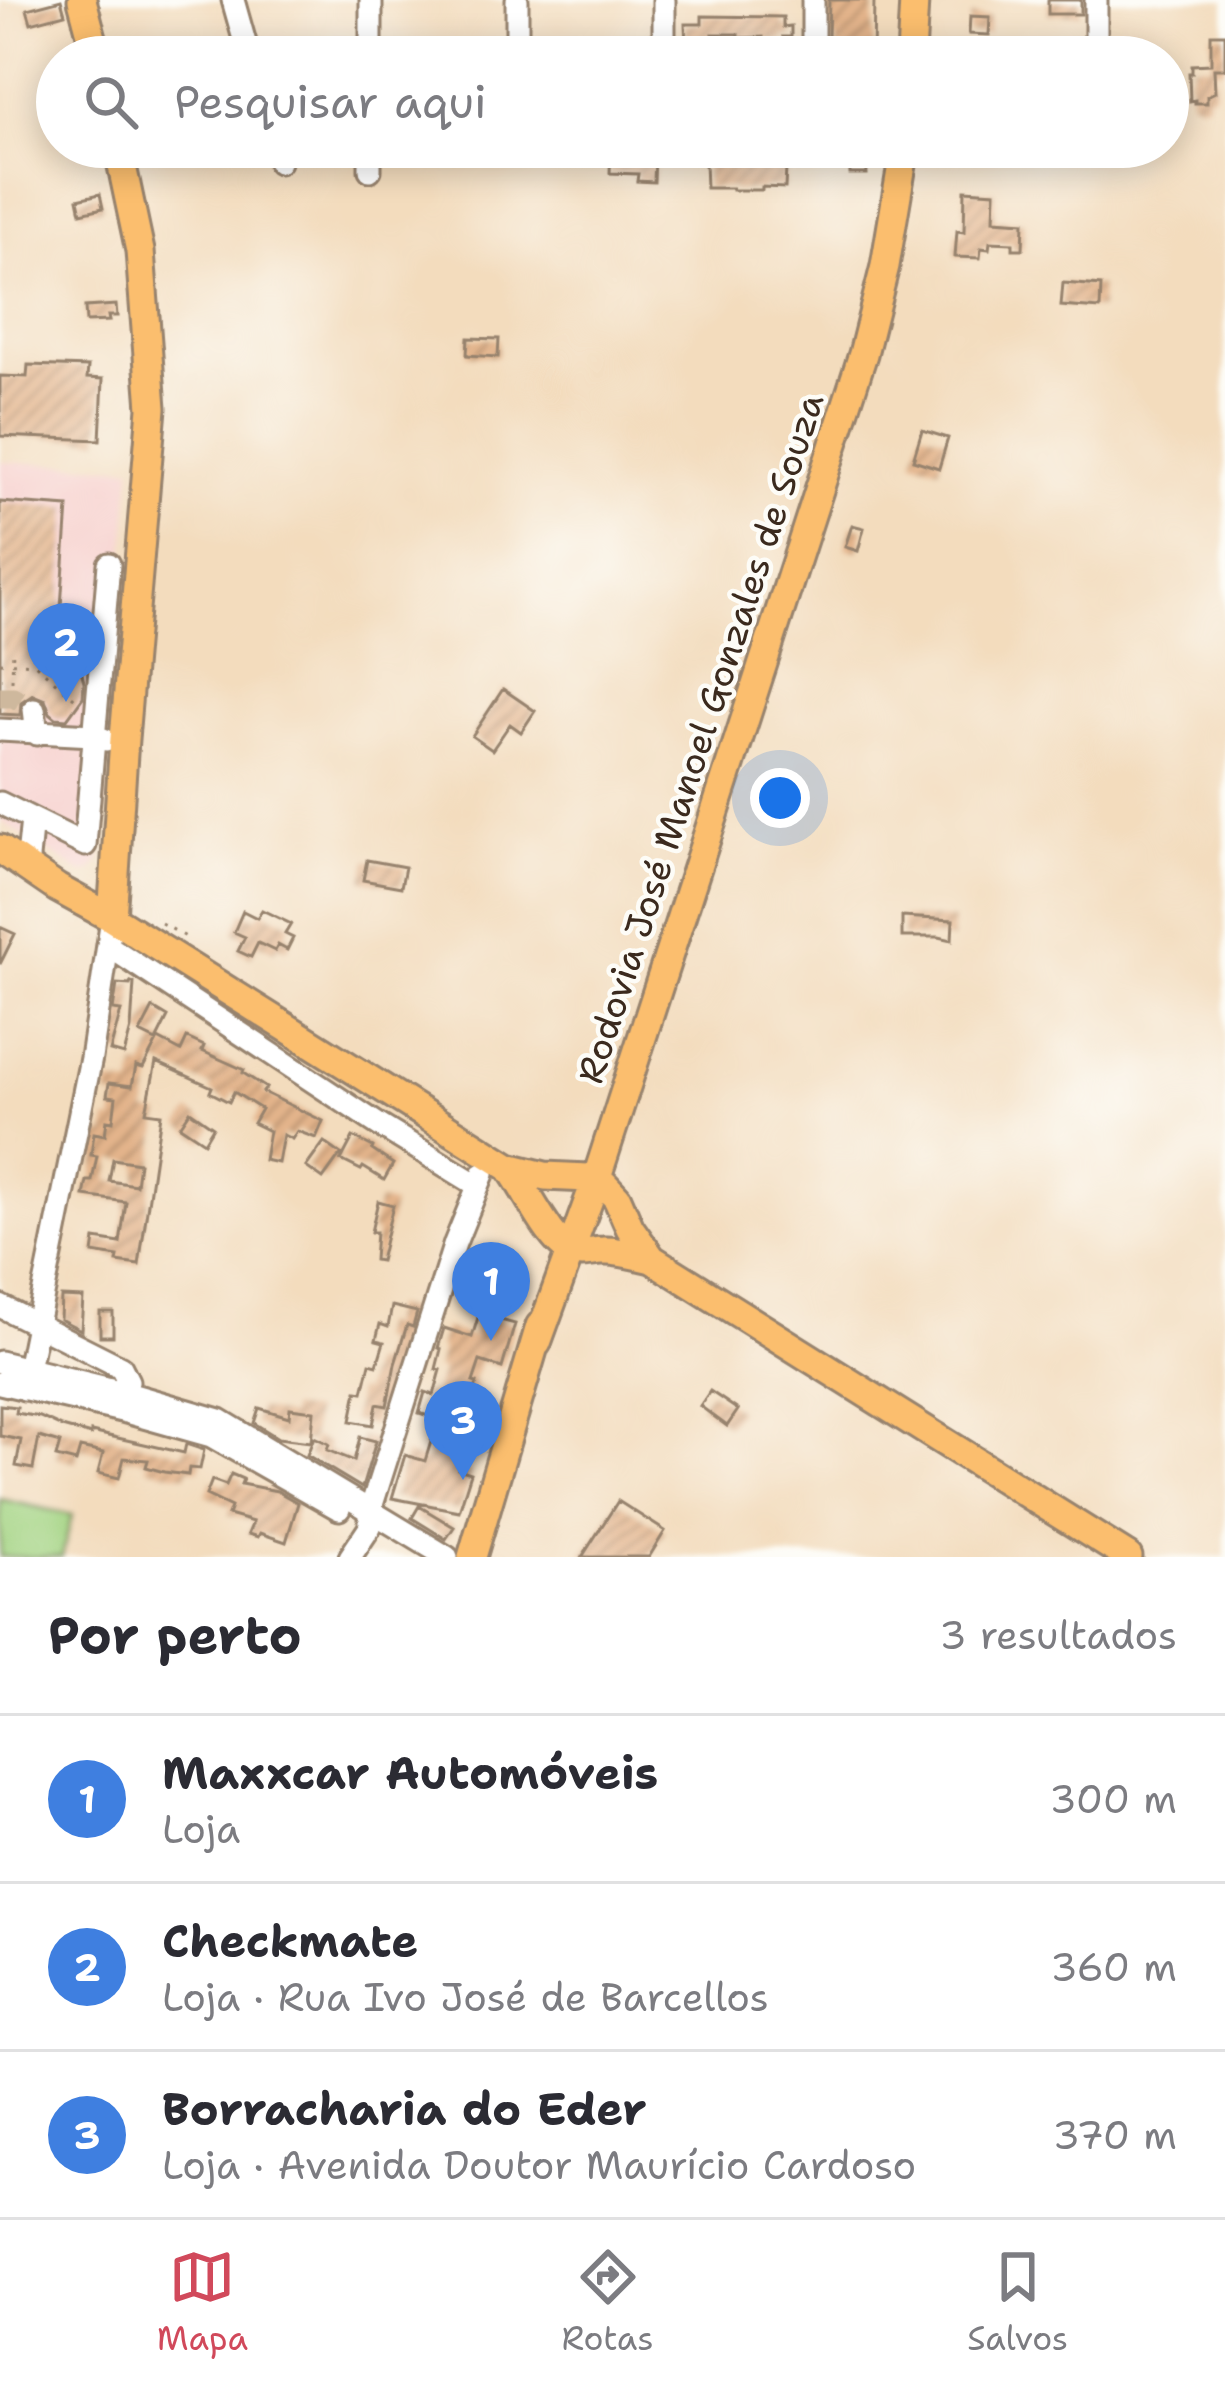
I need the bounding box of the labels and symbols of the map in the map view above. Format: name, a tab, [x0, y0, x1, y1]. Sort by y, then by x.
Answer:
street label: Rodovia José Manoel Gonzales de Souza	[566, 387, 835, 1089]
pin: 2	[27, 603, 105, 702]
your location	[750, 768, 810, 828]
pin: 1	[452, 1242, 530, 1341]
pin: 3	[424, 1381, 502, 1480]

